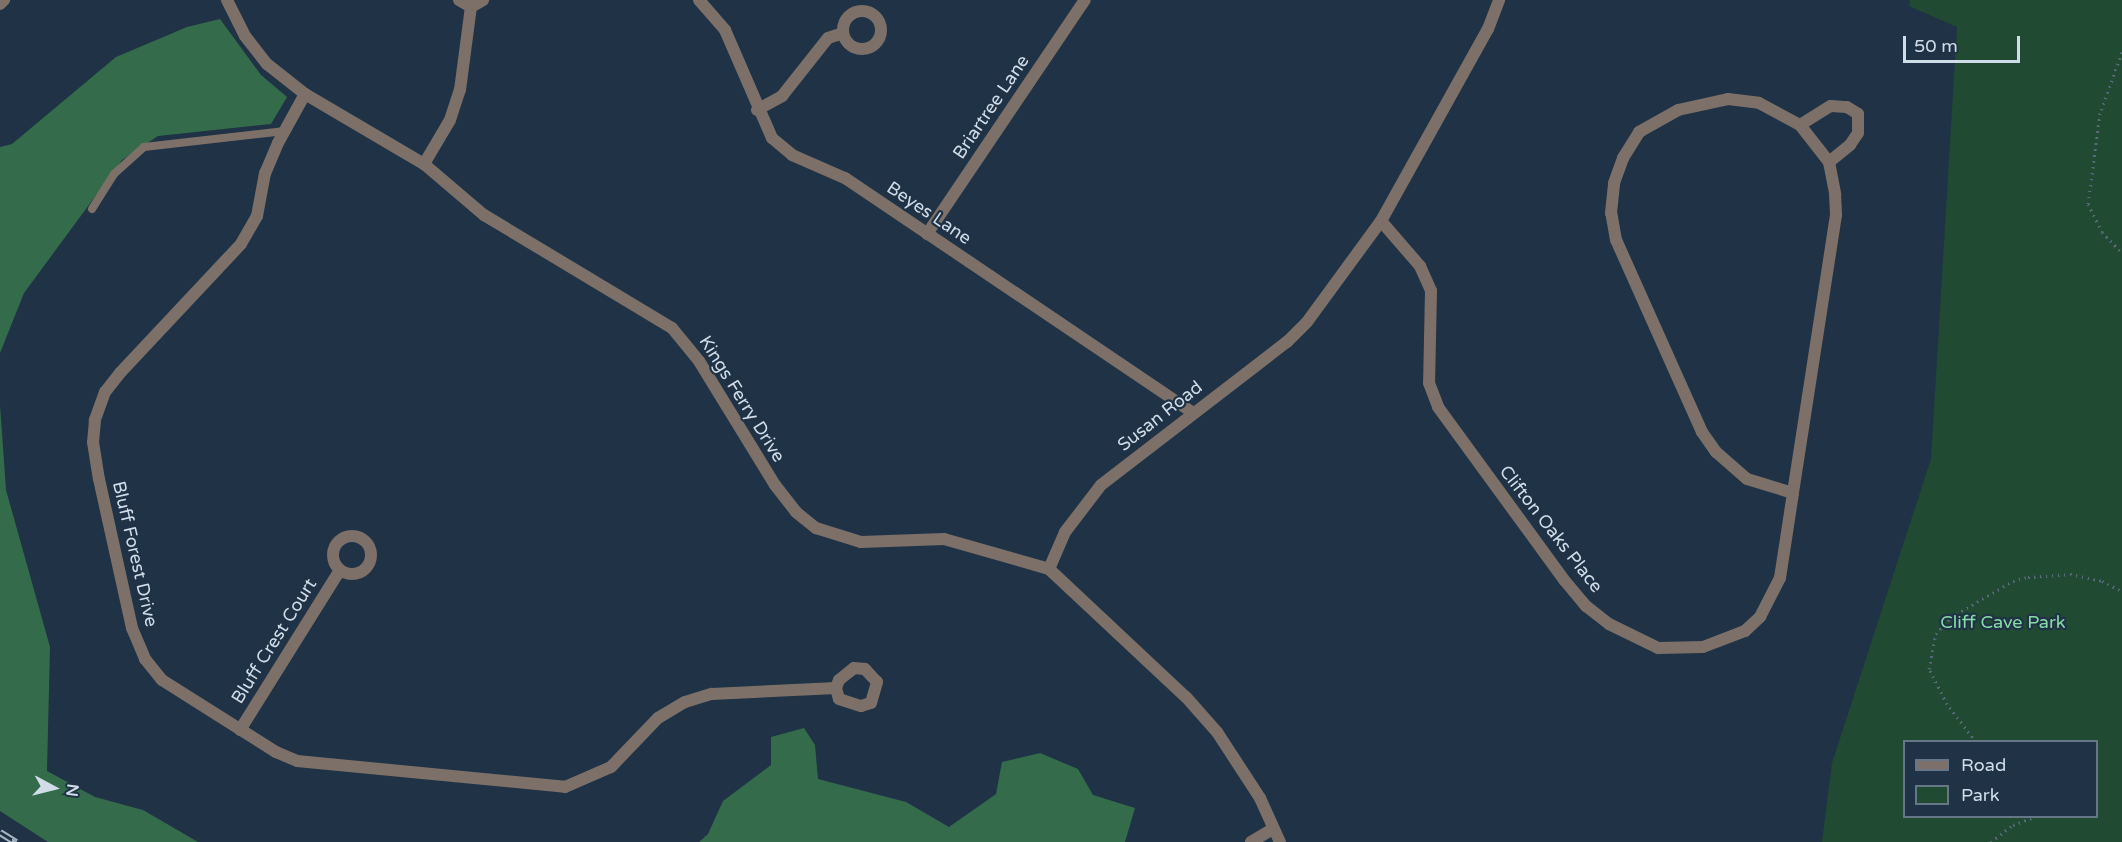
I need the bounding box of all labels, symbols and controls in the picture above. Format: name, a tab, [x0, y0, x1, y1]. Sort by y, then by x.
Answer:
scale bar	[1906, 24, 2023, 62]
text: 50 m	[1914, 35, 1958, 57]
street label: Briartree Lane	[948, 51, 1034, 163]
street label: Beyes Lane	[883, 177, 975, 249]
street label: Kings Ferry Drive	[694, 332, 790, 466]
street label: Susan Road	[1113, 376, 1207, 456]
street label: Clifton Oaks Place	[1495, 461, 1607, 597]
street label: Bluff Forest Drive	[108, 479, 162, 629]
street label: Bluff Crest Court	[227, 574, 321, 708]
park label: Cliff Cave Park	[1940, 611, 2066, 633]
legend	[1903, 740, 2098, 818]
text: Road	[1961, 754, 2006, 776]
north arrow	[24, 758, 84, 818]
text: N	[61, 783, 83, 798]
text: Park	[1961, 784, 1999, 806]

